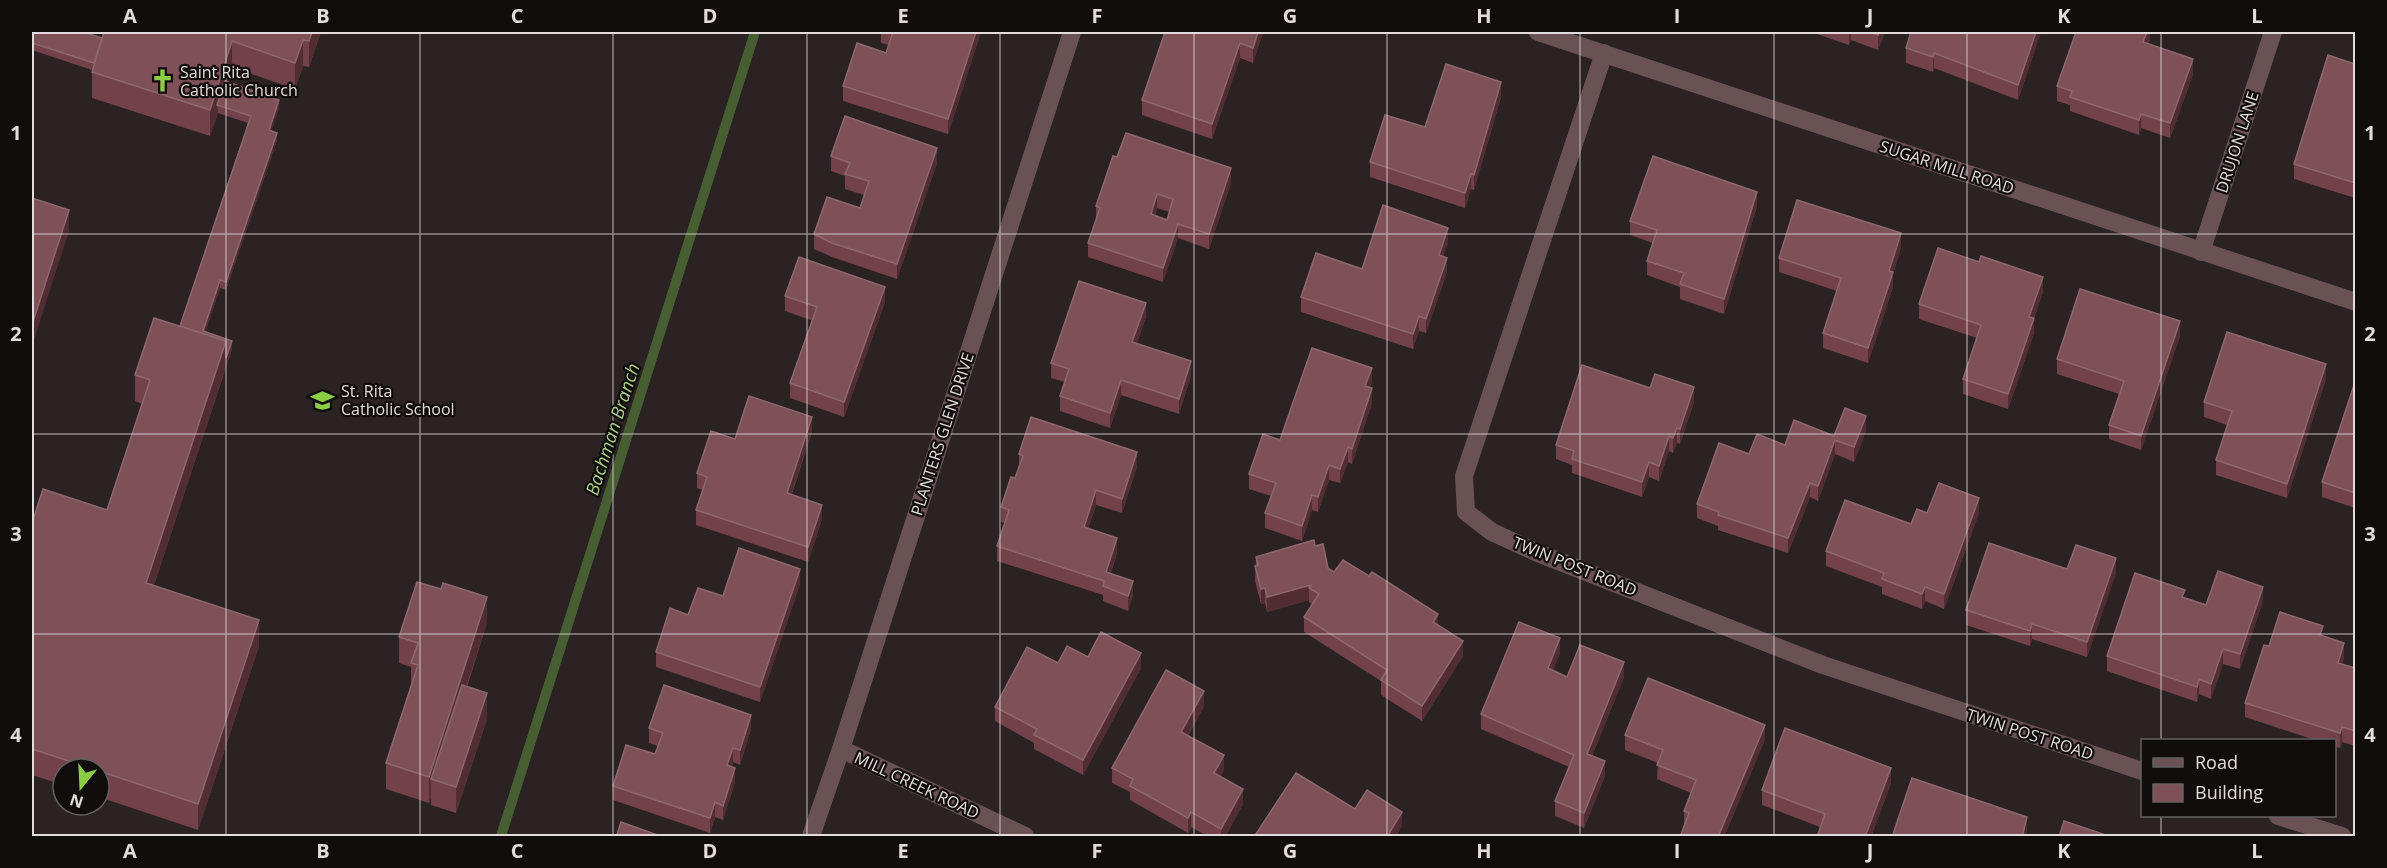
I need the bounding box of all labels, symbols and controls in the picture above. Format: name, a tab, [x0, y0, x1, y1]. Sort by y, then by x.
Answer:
text: A	[123, 2, 137, 29]
text: B	[316, 2, 330, 29]
text: C	[511, 2, 524, 29]
text: D	[703, 2, 717, 29]
text: E	[897, 2, 909, 29]
text: F	[1092, 2, 1102, 29]
text: G	[1283, 2, 1297, 29]
text: H	[1476, 2, 1492, 29]
text: I	[1674, 2, 1680, 29]
text: J	[1865, 2, 1873, 29]
text: K	[2057, 2, 2071, 29]
text: L	[2251, 2, 2263, 29]
place label: Saint Rita Catholic Church	[180, 61, 298, 101]
church icon: Saint Rita Catholic Church	[149, 68, 175, 94]
street label: DRUJON LANE	[2210, 88, 2264, 196]
text: 1	[10, 119, 22, 146]
text: 1	[2364, 119, 2376, 146]
street label: SUGAR MILL ROAD	[1877, 135, 2017, 199]
text: 2	[10, 320, 22, 347]
text: 2	[2364, 320, 2376, 347]
street label: PLANTERS GLEN DRIVE	[905, 350, 979, 518]
water label: Bachman Branch	[579, 360, 645, 498]
place label: St. Rita Catholic School	[341, 380, 455, 420]
school or university icon: St. Rita Catholic School	[310, 387, 336, 413]
text: 3	[10, 520, 22, 547]
text: 3	[2364, 520, 2376, 547]
street label: TWIN POST ROAD	[1510, 531, 1640, 601]
street label: TWIN POST ROAD	[1964, 703, 2096, 765]
text: 4	[10, 721, 22, 748]
text: 4	[2364, 721, 2376, 748]
legend	[2141, 739, 2336, 817]
street label: MILL CREEK ROAD	[851, 746, 983, 824]
text: Road	[2195, 750, 2238, 774]
north arrow	[51, 757, 111, 817]
text: Building	[2195, 780, 2263, 804]
text: N	[67, 789, 86, 814]
text: A	[123, 837, 137, 864]
text: B	[316, 837, 330, 864]
text: C	[511, 837, 524, 864]
text: D	[703, 837, 717, 864]
text: E	[897, 837, 909, 864]
text: F	[1092, 837, 1102, 864]
text: G	[1283, 837, 1297, 864]
text: H	[1476, 837, 1492, 864]
text: I	[1674, 837, 1680, 864]
text: J	[1865, 837, 1873, 864]
text: K	[2057, 837, 2071, 864]
text: L	[2251, 837, 2263, 864]

